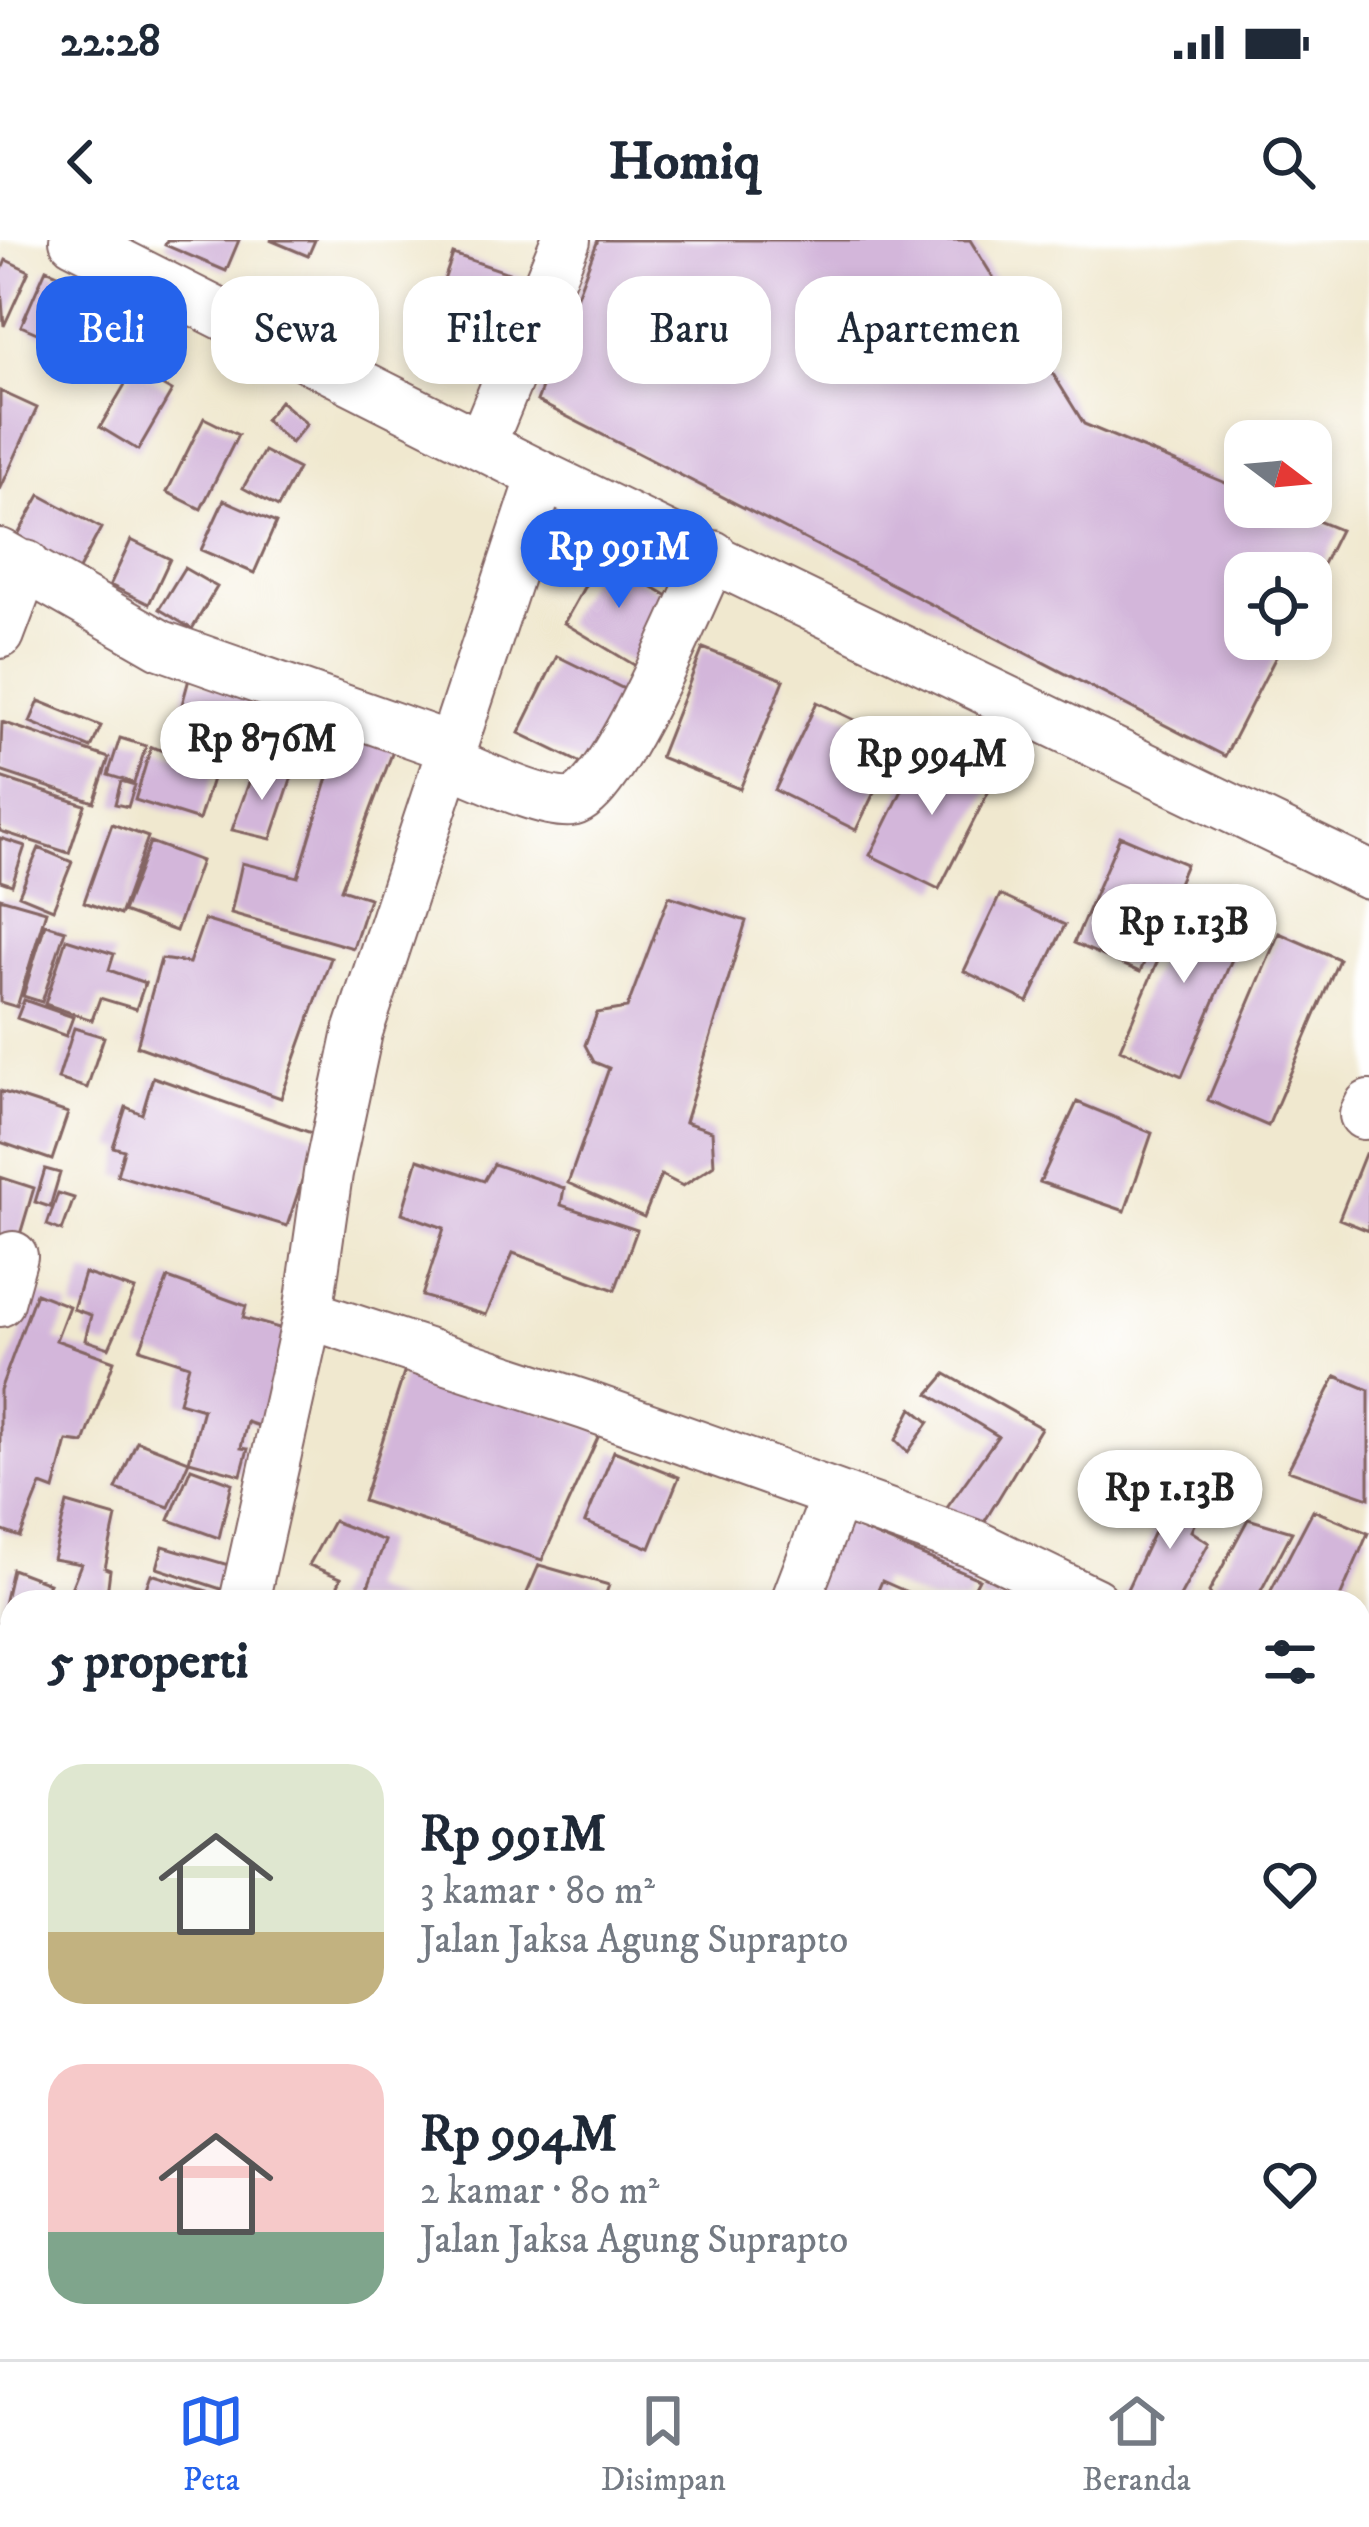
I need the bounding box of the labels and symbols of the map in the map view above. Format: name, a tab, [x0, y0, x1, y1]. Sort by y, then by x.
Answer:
north arrow	[1224, 420, 1332, 528]
pin: Rp 991M	[508, 509, 730, 611]
pin: Rp 876M	[151, 701, 373, 803]
pin: Rp 994M	[821, 716, 1043, 818]
pin: Rp 1.13B	[1060, 884, 1308, 986]
pin: Rp 1.13B	[1046, 1450, 1294, 1552]

